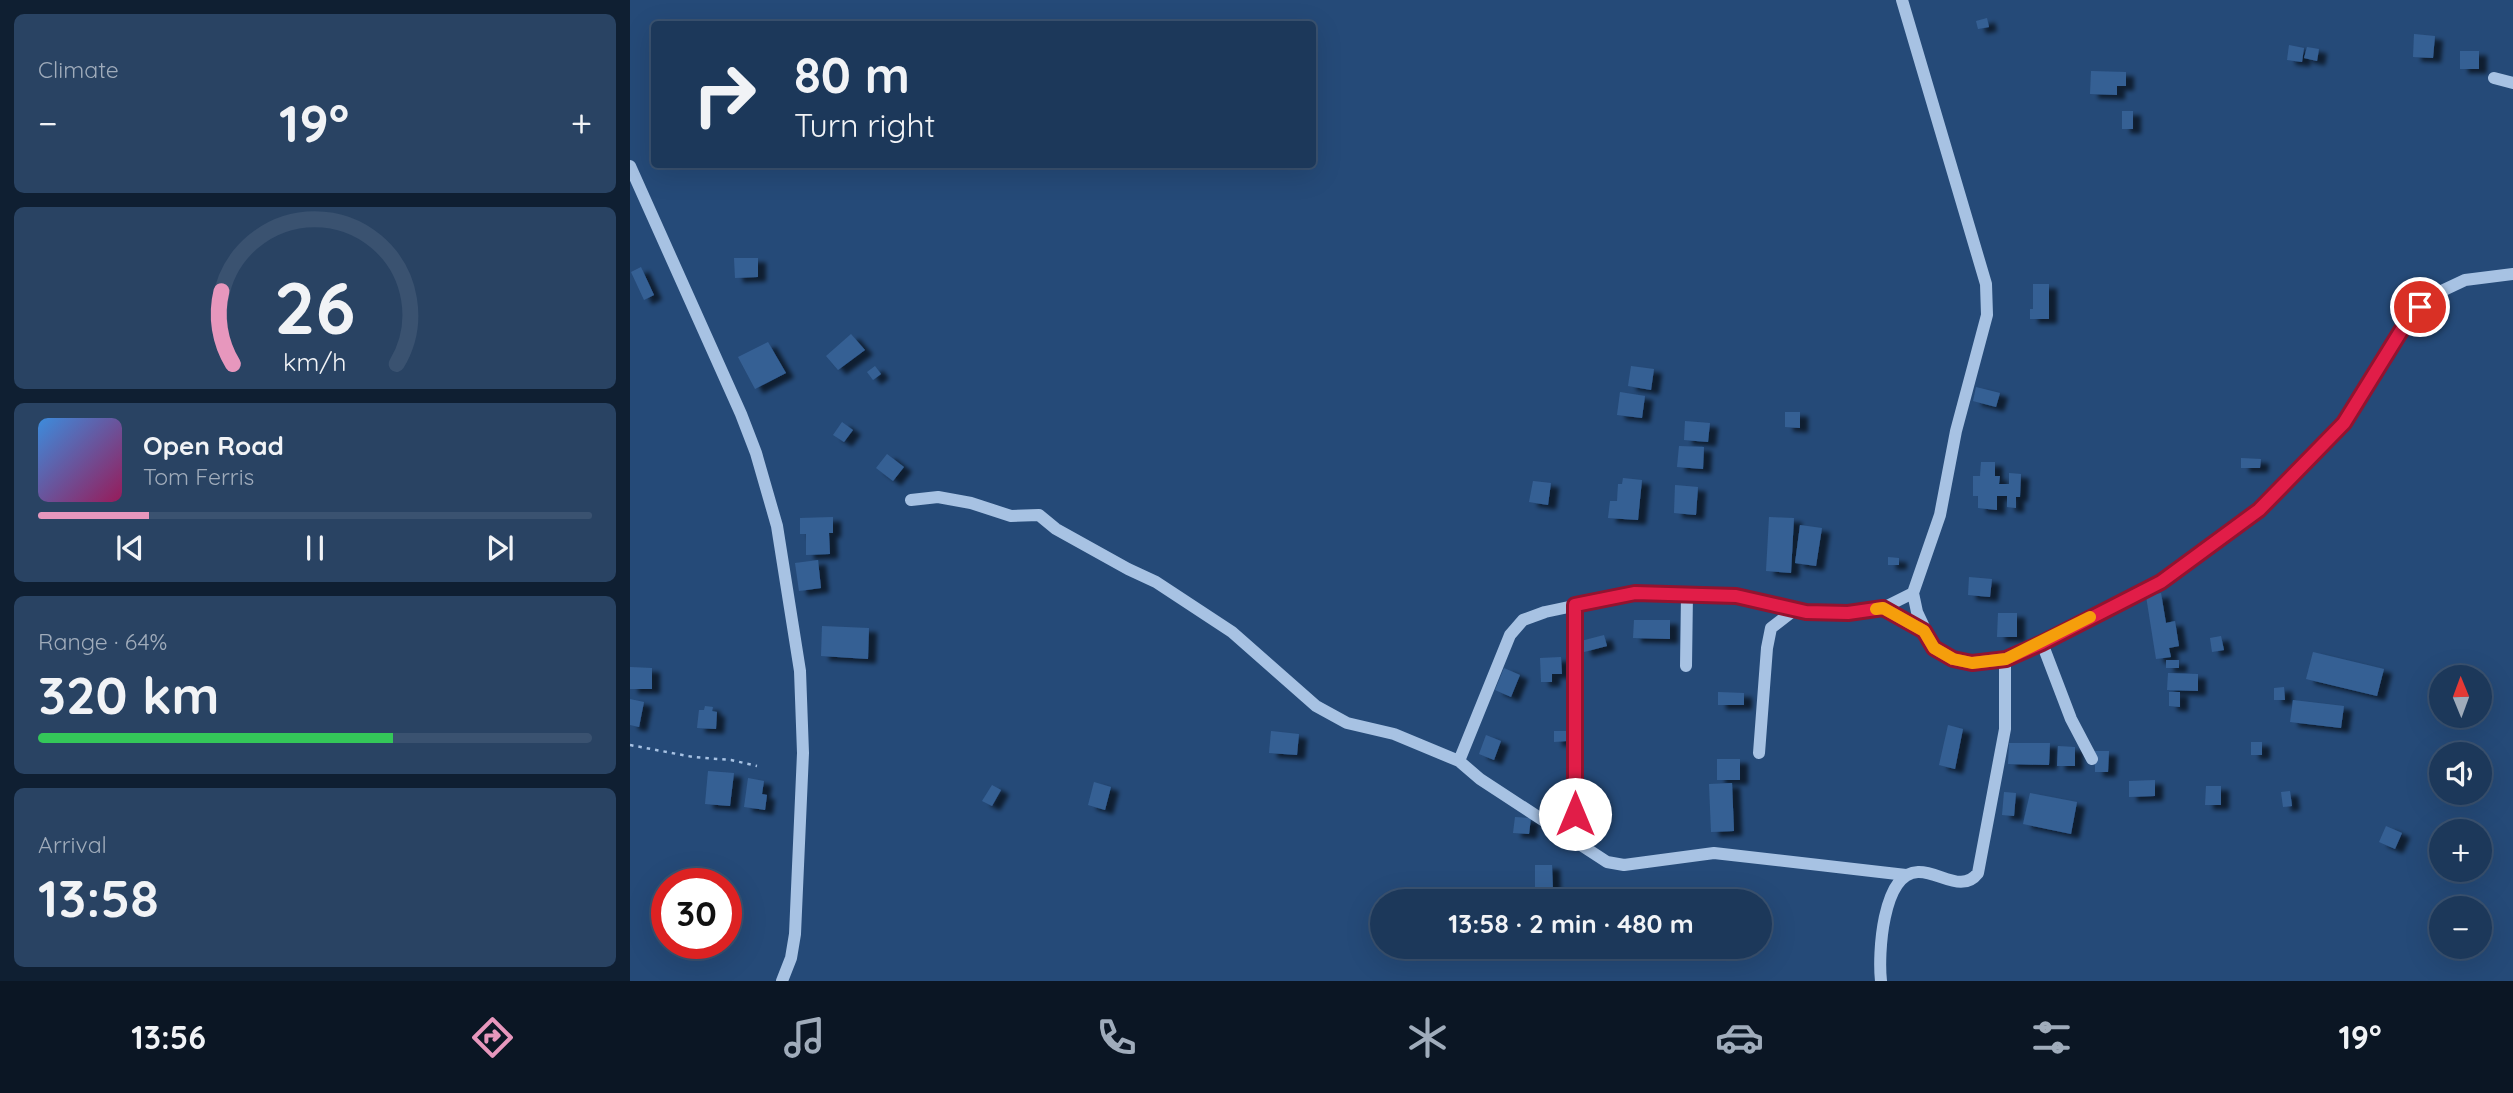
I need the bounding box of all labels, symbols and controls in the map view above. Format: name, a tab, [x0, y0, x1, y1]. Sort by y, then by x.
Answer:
text: 80 m	[794, 44, 910, 105]
icon: right	[679, 49, 770, 140]
text: Climate	[38, 55, 119, 84]
text: 19°	[279, 90, 349, 155]
text: −	[38, 99, 58, 147]
text: +	[571, 99, 592, 147]
text: Turn right	[794, 105, 935, 145]
text: 26	[274, 261, 356, 352]
pin	[2390, 277, 2450, 337]
icon: arrive	[2401, 288, 2439, 326]
text: km/h	[283, 346, 347, 377]
text: Open Road	[143, 429, 284, 462]
text: Tom Ferris	[143, 462, 254, 491]
icon: previous	[111, 529, 149, 567]
icon: pause	[296, 529, 334, 567]
icon: next	[481, 529, 519, 567]
text: Range · 64%	[38, 627, 167, 656]
text: 320 km	[38, 662, 220, 727]
north arrow	[2429, 665, 2492, 728]
map controls	[2429, 665, 2492, 959]
button: sound	[2429, 742, 2492, 805]
position arrow	[1538, 777, 1612, 851]
button: +	[2429, 819, 2492, 882]
text: Arrival	[38, 830, 107, 859]
text: 13:58	[38, 865, 159, 930]
speed limit sign: 30	[651, 868, 742, 959]
button: −	[2429, 896, 2492, 959]
text: 13:58 · 2 min · 480 m	[1448, 907, 1694, 940]
icon: directions	[468, 1013, 517, 1062]
icon: music	[780, 1013, 829, 1062]
icon: phone	[1092, 1013, 1141, 1062]
icon: climate	[1403, 1013, 1452, 1062]
icon: car	[1715, 1013, 1764, 1062]
icon: filters	[2027, 1013, 2076, 1062]
text: 13:56	[131, 1017, 206, 1057]
text: 19°	[2338, 1017, 2382, 1057]

